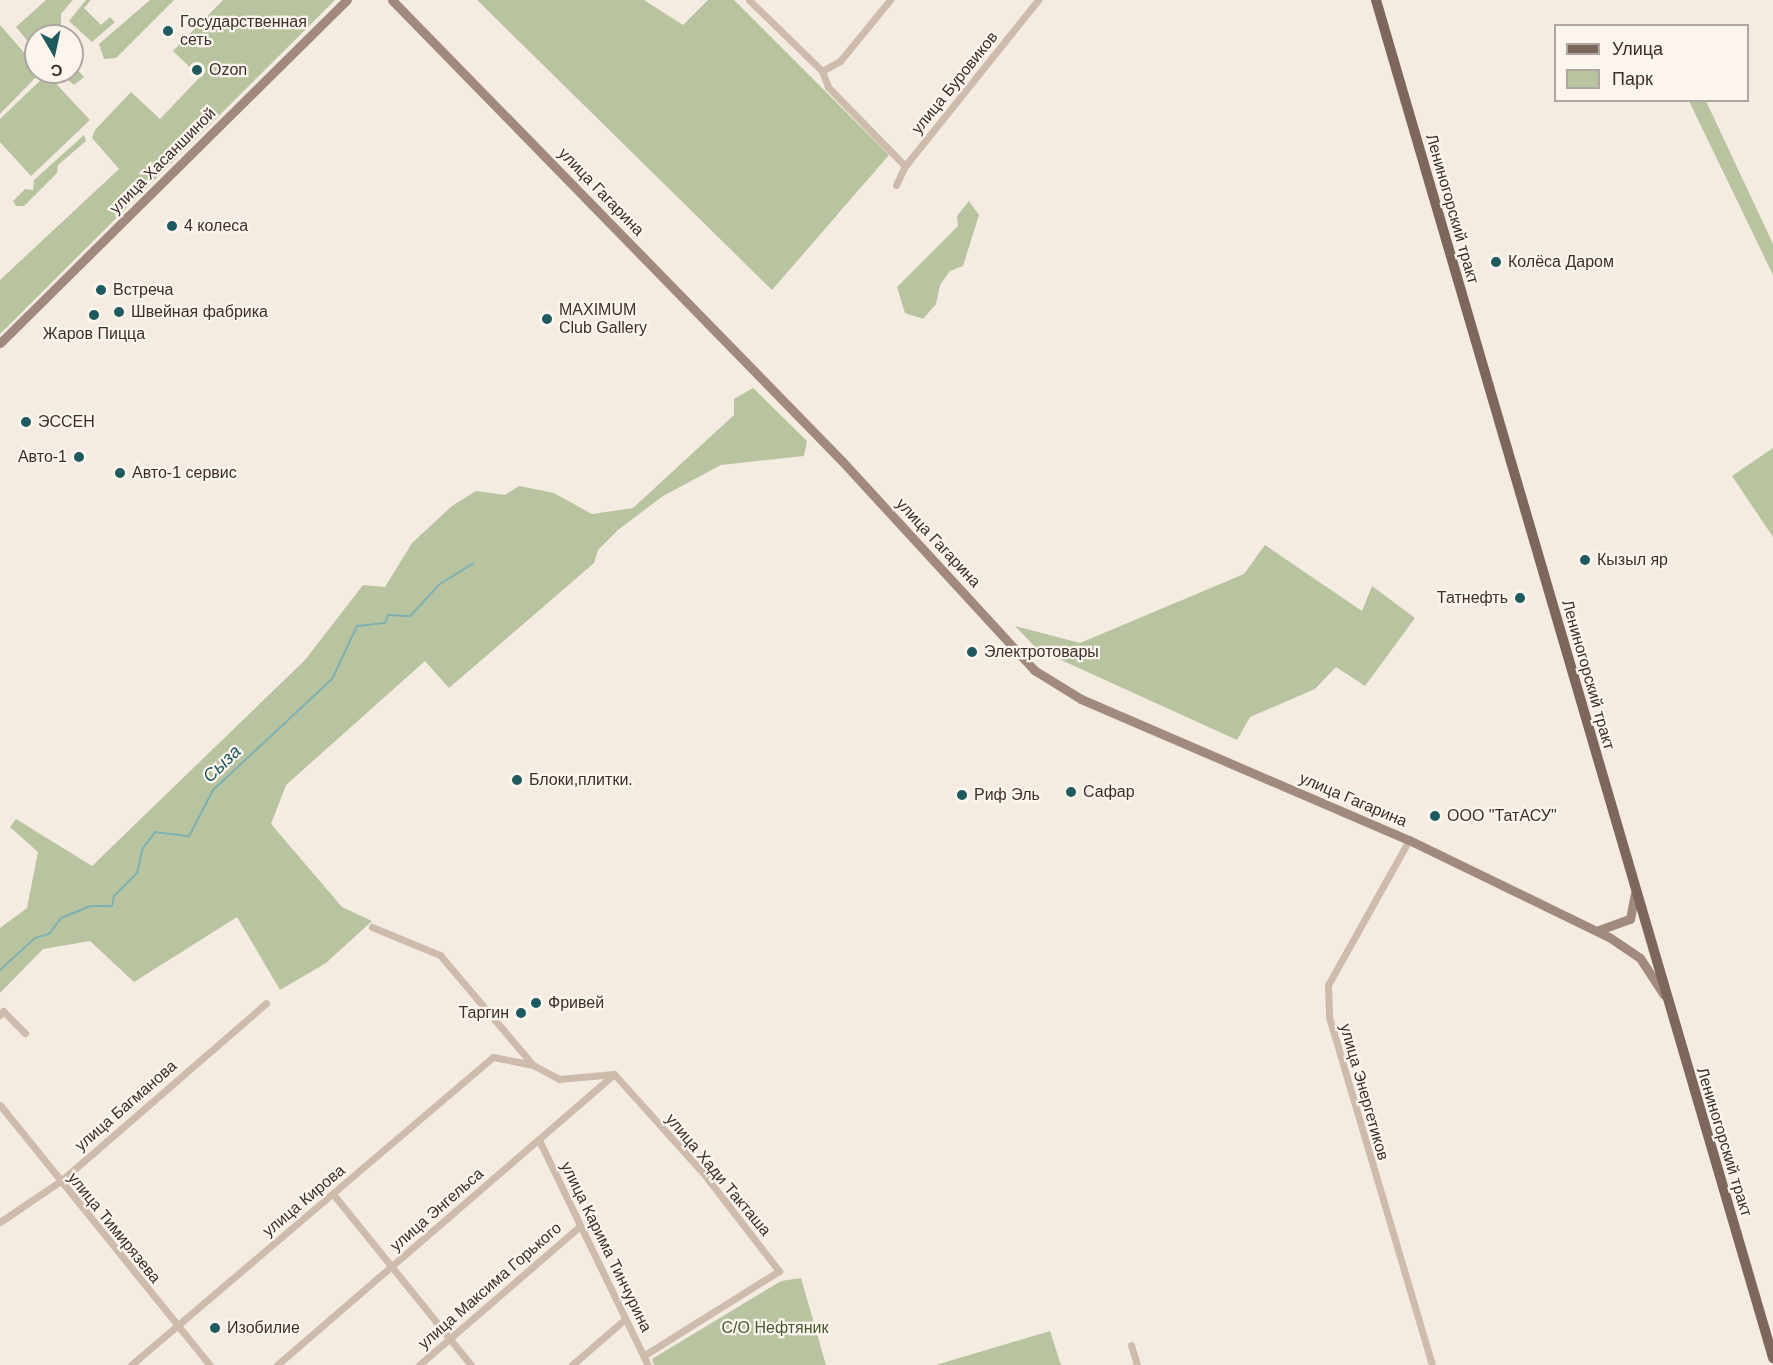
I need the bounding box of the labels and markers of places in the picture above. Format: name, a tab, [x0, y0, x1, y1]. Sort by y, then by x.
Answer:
place label: Государственная сеть	[180, 12, 307, 50]
marker: Государственная сеть	[161, 24, 175, 38]
place label: Ozon	[209, 60, 247, 80]
marker: Ozon	[190, 63, 204, 77]
place label: 4 колеса	[184, 216, 248, 236]
marker: 4 колеса	[165, 219, 179, 233]
place label: Колёса Даром	[1508, 252, 1614, 272]
marker: Колёса Даром	[1489, 255, 1503, 269]
place label: Встреча	[113, 280, 174, 300]
marker: Встреча	[94, 283, 108, 297]
place label: MAXIMUM Club Gallery	[559, 300, 647, 338]
place label: Швейная фабрика	[131, 302, 268, 322]
marker: Швейная фабрика	[112, 305, 126, 319]
marker: Жаров Пицца	[87, 308, 101, 322]
marker: MAXIMUM Club Gallery	[540, 312, 554, 326]
place label: Жаров Пицца	[43, 324, 145, 344]
place label: ЭССЕН	[38, 412, 95, 432]
marker: ЭССЕН	[19, 415, 33, 429]
place label: Авто-1	[18, 447, 67, 467]
marker: Авто-1	[72, 450, 86, 464]
place label: Авто-1 сервис	[132, 463, 237, 483]
marker: Авто-1 сервис	[113, 466, 127, 480]
place label: Кызыл яр	[1597, 550, 1668, 570]
marker: Кызыл яр	[1578, 553, 1592, 567]
place label: Татнефть	[1437, 588, 1508, 608]
marker: Татнефть	[1513, 591, 1527, 605]
place label: Электротовары	[984, 642, 1099, 662]
marker: Электротовары	[965, 645, 979, 659]
place label: Блоки,плитки.	[529, 770, 633, 790]
marker: Блоки,плитки.	[510, 773, 524, 787]
place label: Сафар	[1083, 782, 1135, 802]
place label: Риф Эль	[974, 785, 1040, 805]
marker: Сафар	[1064, 785, 1078, 799]
marker: Риф Эль	[955, 788, 969, 802]
place label: ООО "ТатАСУ"	[1447, 806, 1557, 826]
marker: ООО "ТатАСУ"	[1428, 809, 1442, 823]
place label: Фривей	[548, 993, 604, 1013]
marker: Фривей	[529, 996, 543, 1010]
place label: Таргин	[459, 1003, 509, 1023]
marker: Таргин	[514, 1006, 528, 1020]
place label: Изобилие	[227, 1318, 300, 1338]
marker: Изобилие	[208, 1321, 222, 1335]

